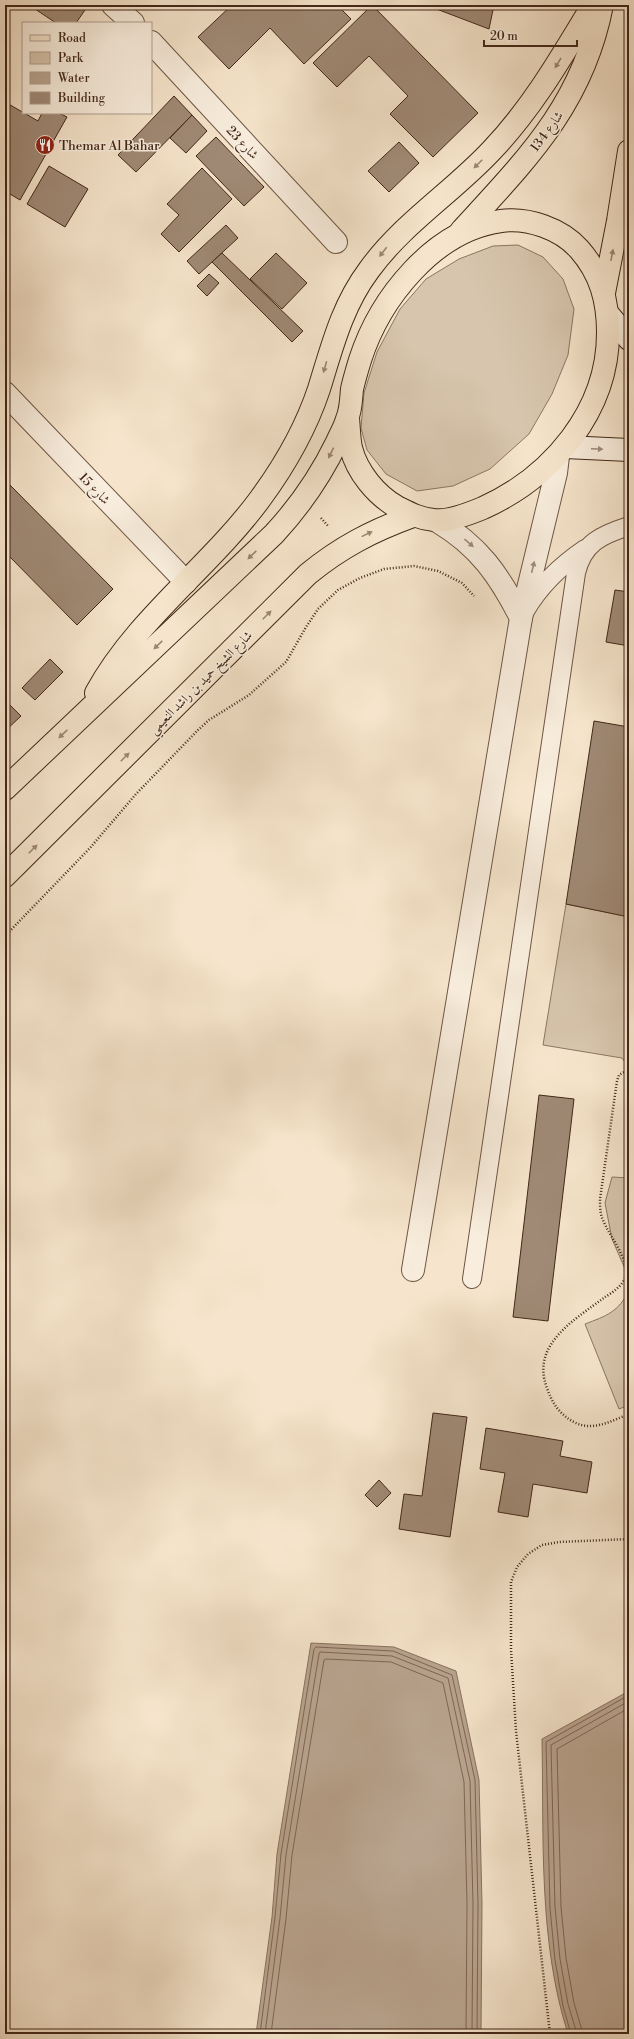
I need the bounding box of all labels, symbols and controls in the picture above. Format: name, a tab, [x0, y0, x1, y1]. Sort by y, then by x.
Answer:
legend	[22, 22, 152, 114]
scale bar	[484, 22, 577, 48]
text: 20 m	[490, 29, 518, 44]
text: Road	[58, 31, 86, 46]
text: Park	[58, 51, 84, 66]
one-way arrow	[555, 57, 562, 69]
text: Water	[57, 71, 90, 86]
text: Building	[57, 91, 106, 106]
street label: شارع 134	[527, 108, 569, 157]
street label: شارع 23	[221, 123, 262, 165]
restaurant icon: Themar Al Bahar	[34, 134, 56, 156]
place label: Themar Al Bahar	[59, 138, 160, 154]
one-way arrow	[473, 159, 483, 169]
one-way arrow	[378, 247, 387, 258]
one-way arrow	[610, 248, 616, 261]
one-way arrow	[322, 362, 328, 374]
one-way arrow	[591, 446, 604, 452]
one-way arrow	[328, 448, 334, 459]
street label: شارع 15	[73, 469, 113, 510]
one-way arrow	[361, 531, 373, 537]
one-way arrow	[463, 539, 474, 548]
one-way arrow	[247, 550, 257, 560]
one-way arrow	[530, 561, 536, 573]
one-way arrow	[262, 610, 272, 620]
street label: شارع الشيخ حميد بن راشد النعيمي	[146, 628, 259, 741]
one-way arrow	[153, 640, 163, 649]
one-way arrow	[59, 729, 68, 738]
one-way arrow	[120, 752, 130, 762]
one-way arrow	[28, 844, 38, 853]

